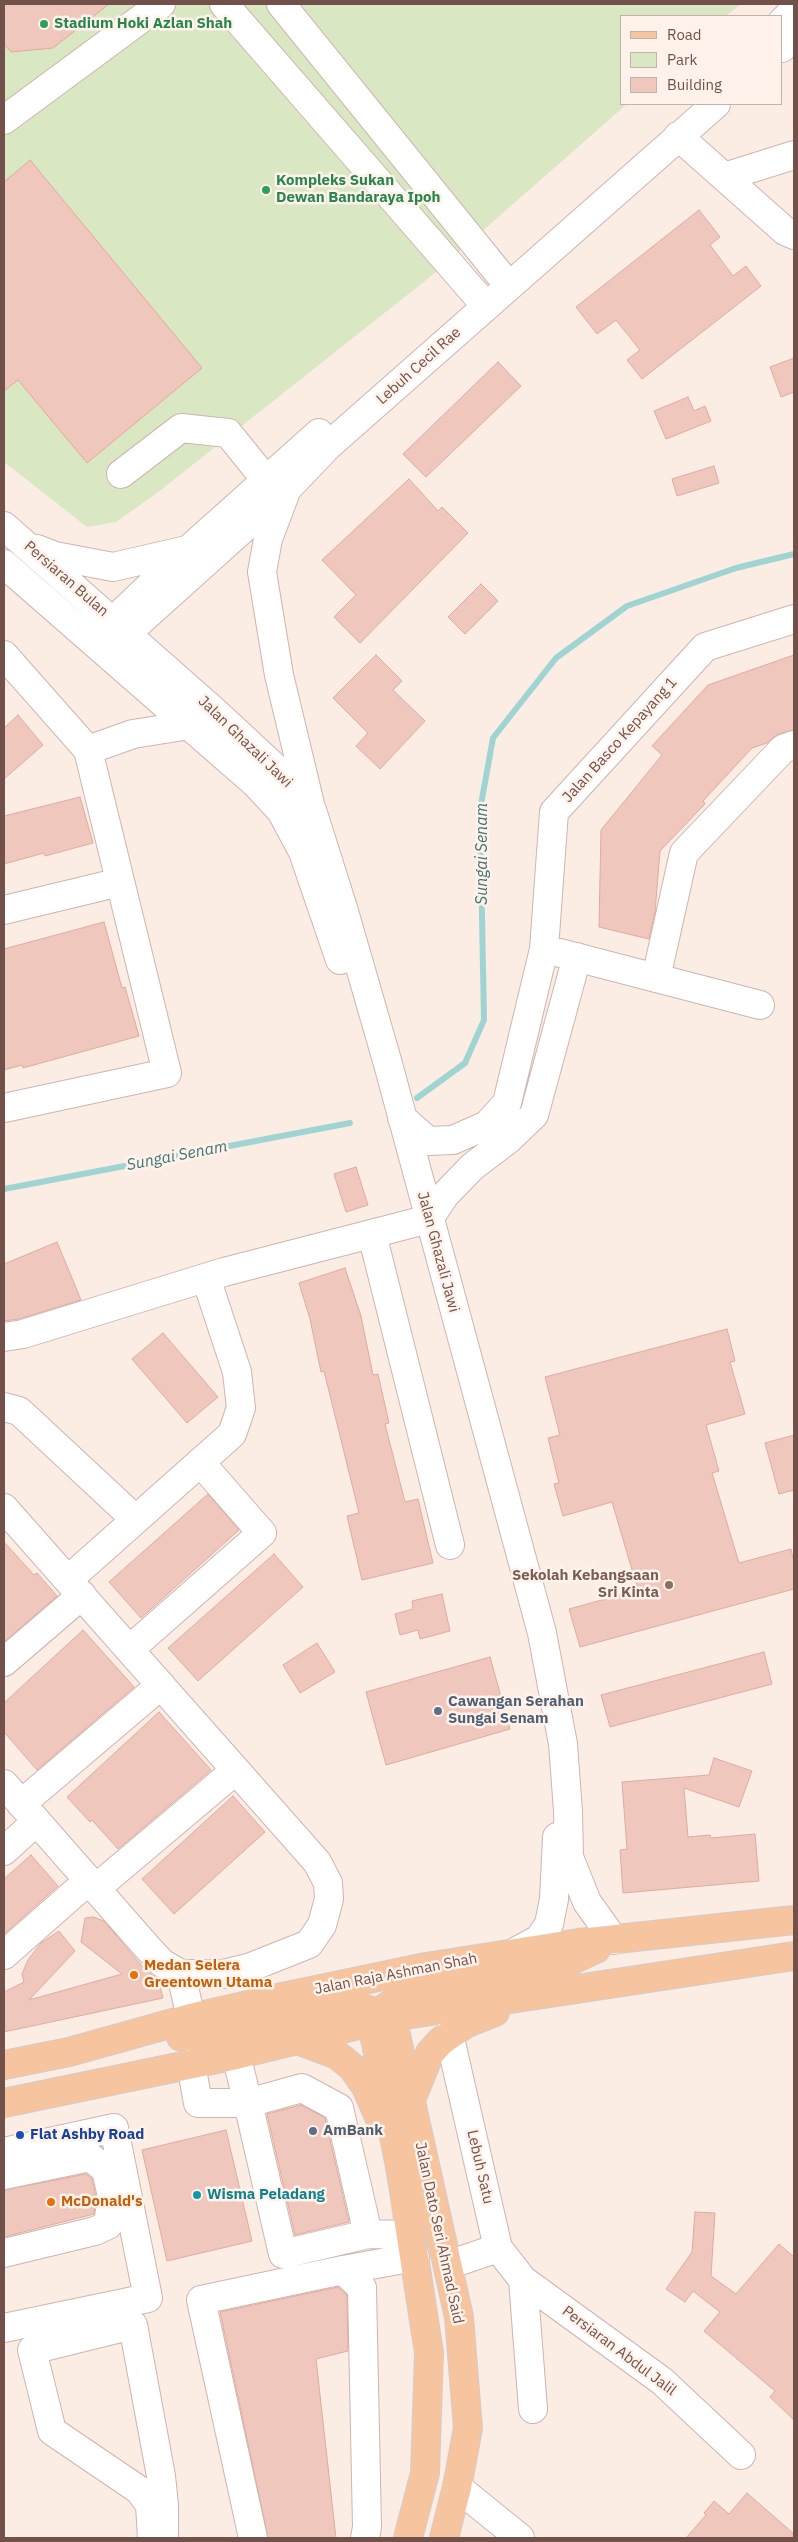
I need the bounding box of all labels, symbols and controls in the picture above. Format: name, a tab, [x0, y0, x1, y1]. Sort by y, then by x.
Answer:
place label: Stadium Hoki Azlan Shah	[54, 15, 232, 33]
legend	[620, 15, 783, 105]
marker: Stadium Hoki Azlan Shah	[38, 18, 50, 30]
text: Road	[667, 25, 702, 44]
text: Park	[667, 50, 697, 69]
text: Building	[667, 75, 722, 94]
place label: Kompleks Sukan Dewan Bandaraya Ipoh	[276, 172, 440, 207]
marker: Kompleks Sukan Dewan Bandaraya Ipoh	[260, 184, 272, 196]
street label: Lebuh Cecil Rae	[373, 323, 465, 409]
street label: Persiaran Bulan	[20, 537, 112, 621]
street label: Jalan Basco Kepayang 1	[559, 674, 681, 806]
street label: Jalan Ghazali Jawi	[194, 692, 296, 792]
water label: Sungai Senam	[472, 803, 492, 905]
water label: Sungai Senam	[125, 1137, 229, 1175]
street label: Jalan Ghazali Jawi	[413, 1190, 463, 1314]
place label: Sekolah Kebangsaan Sri Kinta	[512, 1567, 659, 1602]
marker: Sekolah Kebangsaan Sri Kinta	[663, 1579, 675, 1591]
place label: Cawangan Serahan Sungai Senam	[448, 1693, 584, 1728]
marker: Cawangan Serahan Sungai Senam	[432, 1705, 444, 1717]
street label: Jalan Raja Ashman Shah	[313, 1949, 479, 1999]
place label: Medan Selera Greentown Utama	[144, 1957, 272, 1992]
marker: Medan Selera Greentown Utama	[128, 1969, 140, 1981]
place label: AmBank	[323, 2122, 383, 2140]
marker: AmBank	[307, 2125, 319, 2137]
place label: Flat Ashby Road	[30, 2126, 144, 2144]
street label: Lebuh Satu	[463, 2128, 497, 2206]
marker: Flat Ashby Road	[14, 2129, 26, 2141]
street label: Jalan Dato Seri Ahmad Said	[411, 2140, 467, 2326]
place label: Wisma Peladang	[207, 2186, 325, 2204]
marker: Wisma Peladang	[191, 2189, 203, 2201]
place label: McDonald's	[61, 2193, 143, 2211]
marker: McDonald's	[45, 2196, 57, 2208]
street label: Persiaran Abdul Jalil	[559, 2302, 679, 2400]

